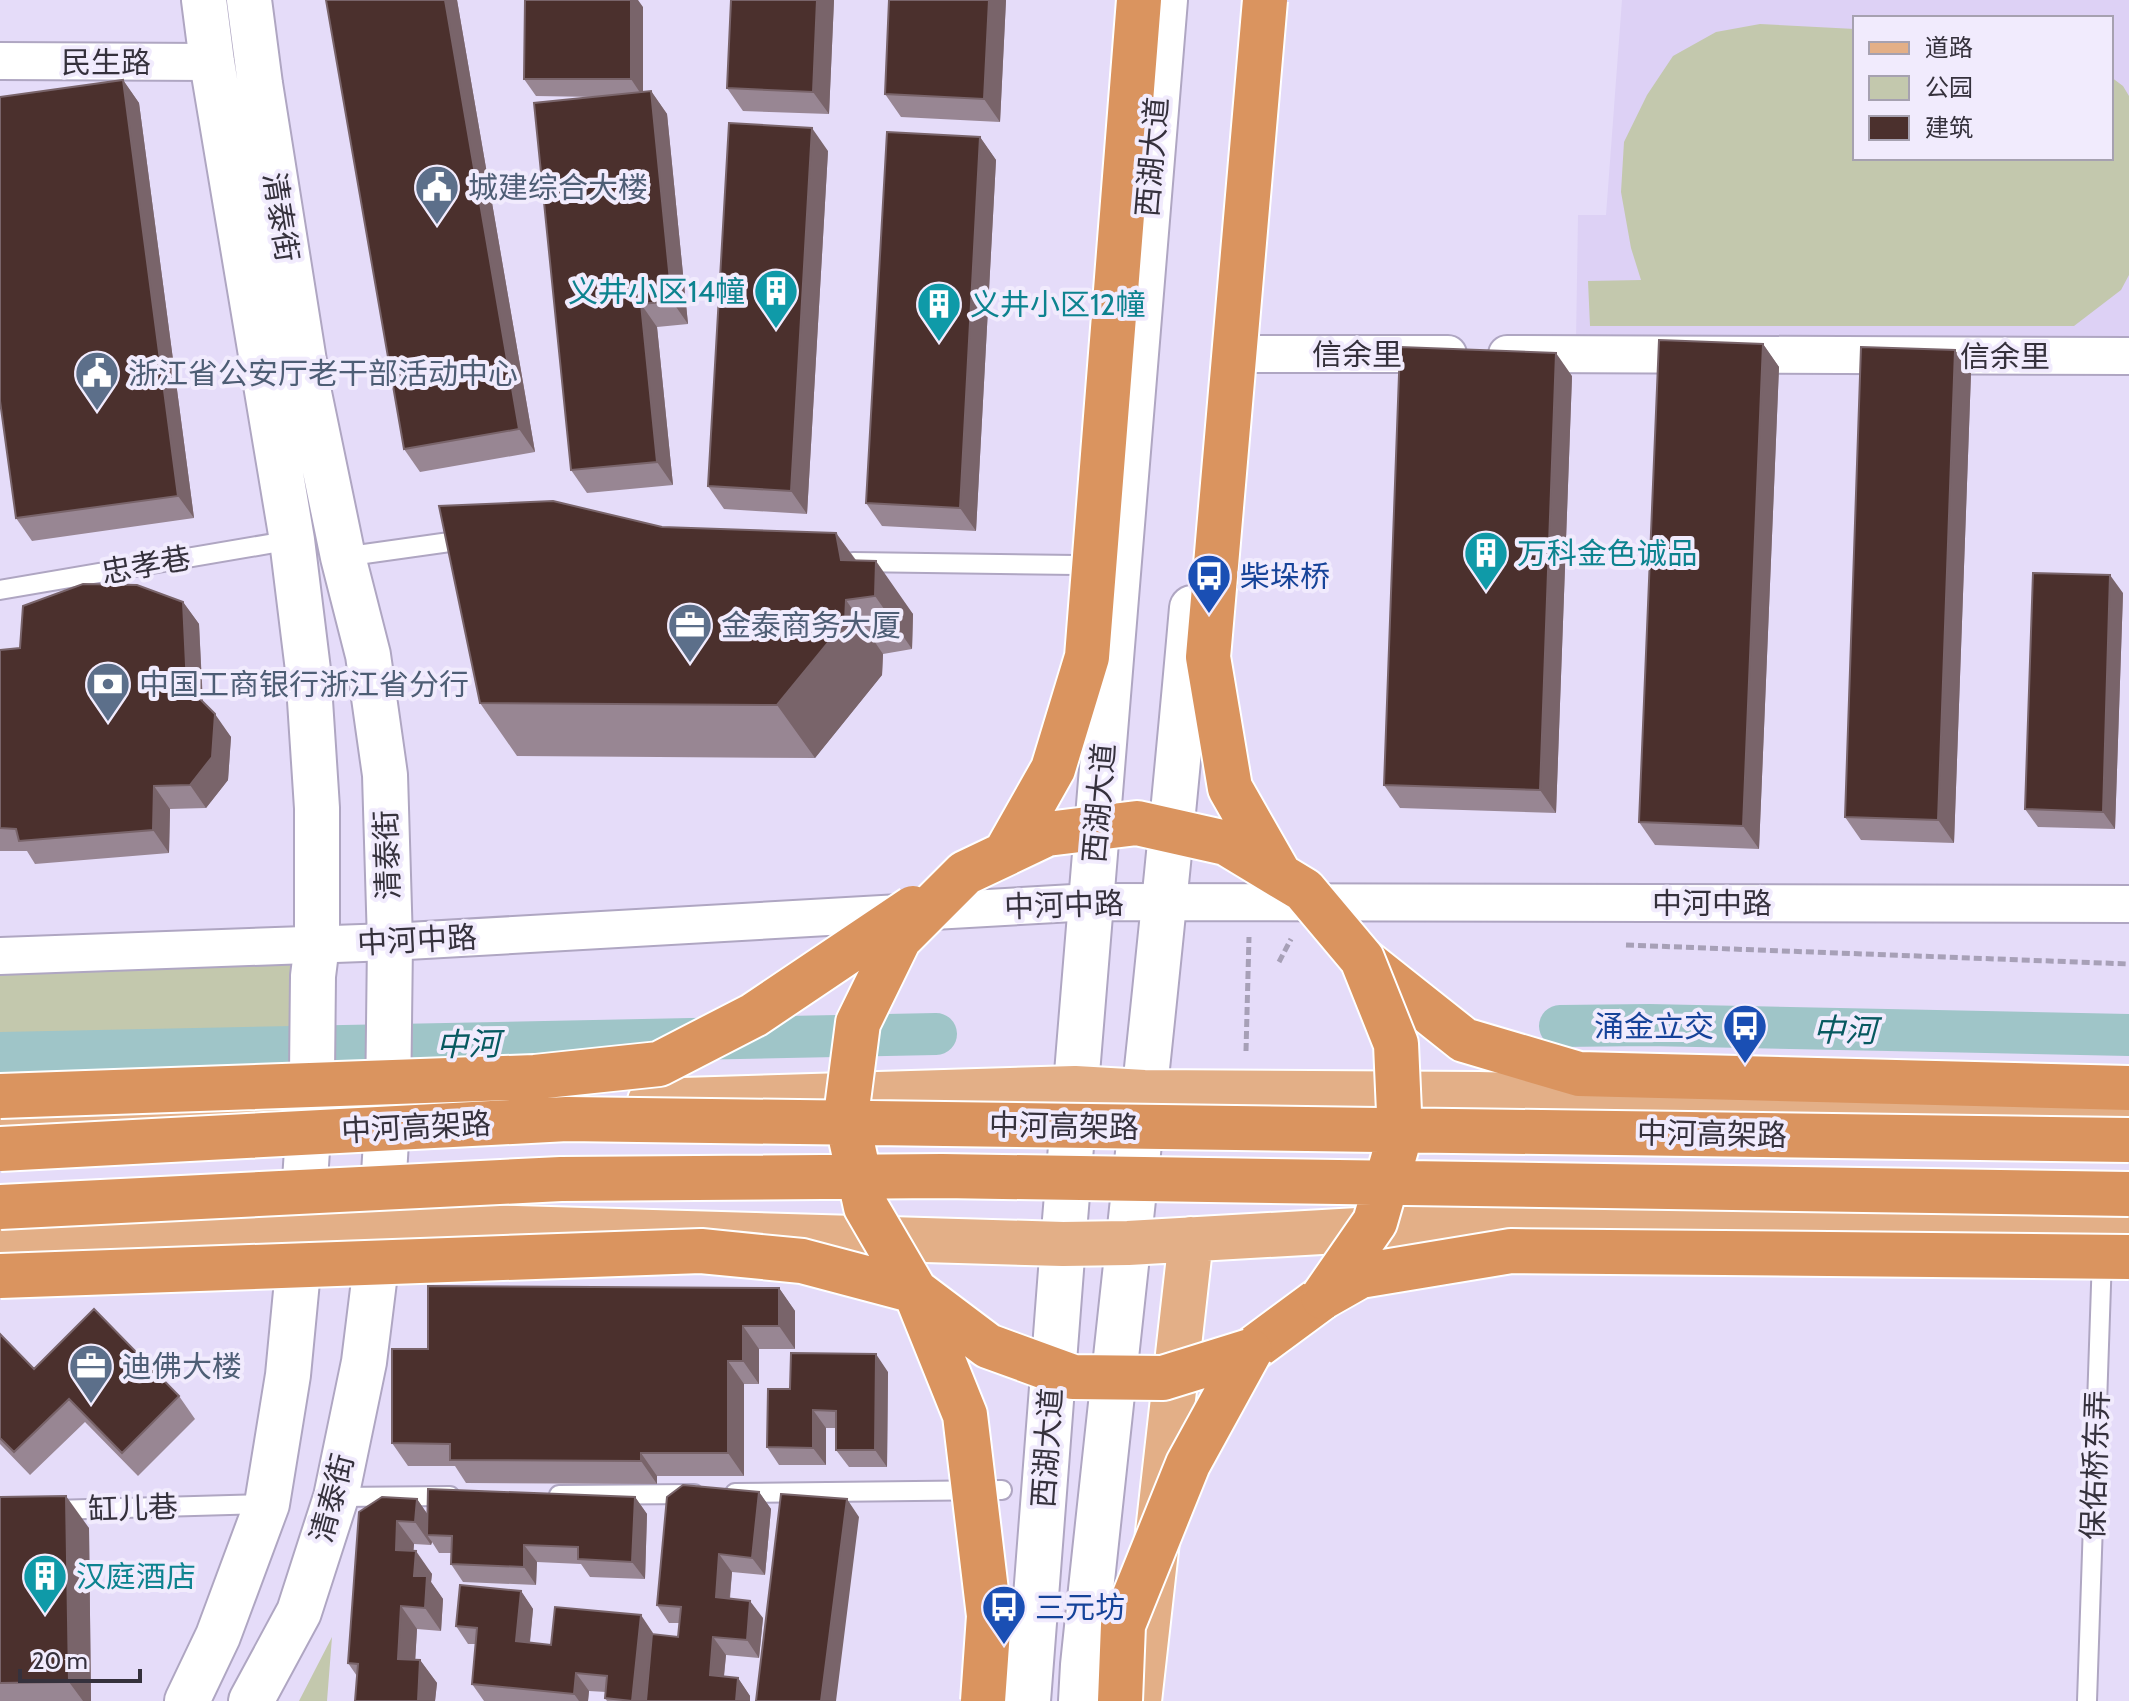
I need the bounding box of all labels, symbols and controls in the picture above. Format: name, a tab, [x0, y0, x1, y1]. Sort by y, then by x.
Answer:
legend	[1853, 16, 2113, 160]
text: 道路	[1925, 33, 1973, 62]
street label: 民生路	[61, 44, 151, 81]
text: 公园	[1925, 73, 1973, 102]
street label: 西湖大道	[1128, 96, 1176, 218]
text: 建筑	[1925, 113, 1973, 142]
public building icon: 城建综合大楼	[413, 163, 461, 226]
place label: 城建综合大楼	[468, 169, 648, 206]
street label: 清泰街	[256, 170, 306, 264]
building icon: 义井小区14幢	[752, 267, 800, 330]
place label: 义井小区14幢	[568, 273, 745, 310]
building icon: 义井小区12幢	[915, 280, 963, 343]
place label: 义井小区12幢	[970, 286, 1146, 323]
street label: 信余里	[1312, 336, 1402, 373]
street label: 信余里	[1960, 338, 2050, 375]
public building icon: 浙江省公安厅老干部活动中心	[73, 349, 121, 412]
place label: 浙江省公安厅老干部活动中心	[128, 355, 518, 392]
building icon: 万科金色诚品	[1462, 529, 1510, 592]
place label: 万科金色诚品	[1517, 535, 1697, 572]
street label: 忠孝巷	[98, 539, 194, 591]
bus stop icon: 柴垛桥	[1185, 552, 1233, 615]
place label: 柴垛桥	[1240, 558, 1330, 595]
office icon: 金泰商务大厦	[666, 601, 714, 664]
place label: 金泰商务大厦	[721, 607, 901, 644]
bank icon: 中国工商银行浙江省分行	[84, 660, 132, 723]
place label: 中国工商银行浙江省分行	[139, 666, 469, 703]
street label: 西湖大道	[1075, 742, 1123, 864]
street label: 清泰街	[367, 809, 407, 901]
street label: 中河中路	[1003, 884, 1125, 926]
street label: 中河中路	[1652, 885, 1772, 922]
street label: 中河中路	[356, 918, 478, 962]
bus stop icon: 涌金立交	[1721, 1002, 1769, 1065]
place label: 涌金立交	[1594, 1008, 1714, 1045]
water label: 中河	[1813, 1010, 1883, 1050]
water label: 中河	[436, 1024, 506, 1064]
street label: 中河高架路	[340, 1105, 492, 1149]
street label: 中河高架路	[989, 1106, 1139, 1146]
street label: 中河高架路	[1637, 1114, 1787, 1154]
office icon: 迪佛大楼	[67, 1342, 115, 1405]
place label: 迪佛大楼	[122, 1348, 242, 1385]
street label: 西湖大道	[1024, 1387, 1070, 1509]
street label: 保佑桥东弄	[2074, 1389, 2116, 1541]
street label: 清泰街	[302, 1450, 362, 1546]
street label: 缸儿巷	[87, 1488, 179, 1528]
building icon: 汉庭酒店	[21, 1552, 69, 1615]
place label: 汉庭酒店	[76, 1558, 196, 1595]
bus stop icon: 三元坊	[980, 1583, 1028, 1646]
place label: 三元坊	[1035, 1589, 1125, 1626]
scale bar	[20, 1633, 140, 1683]
text: 20 m	[32, 1646, 88, 1675]

